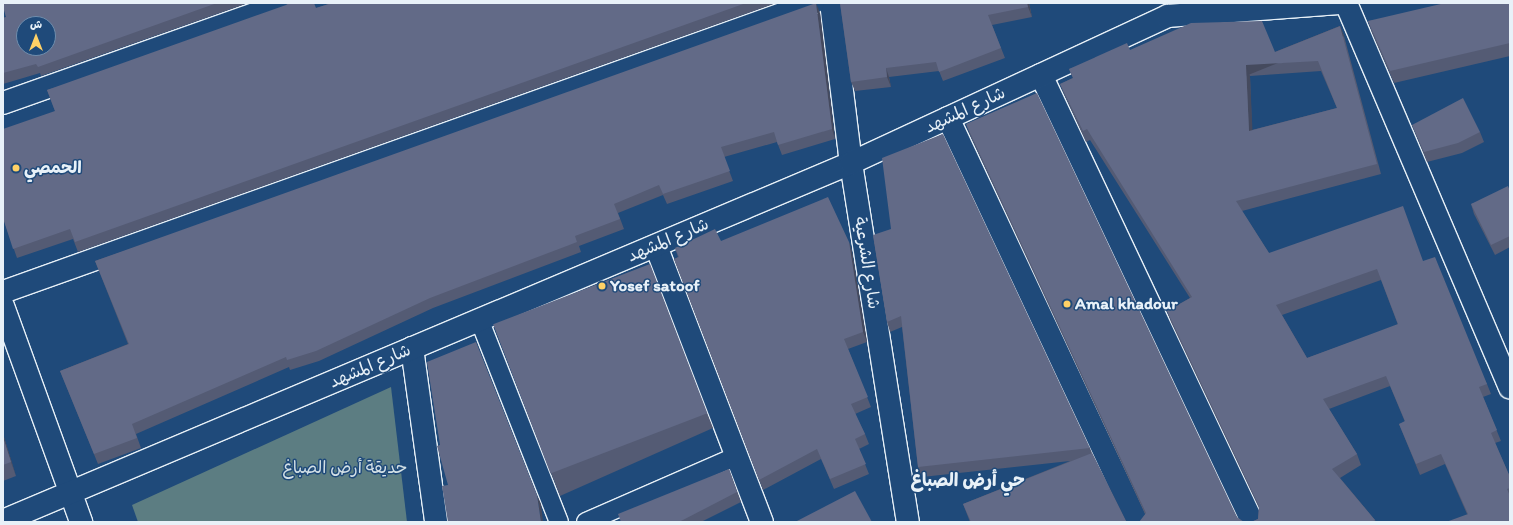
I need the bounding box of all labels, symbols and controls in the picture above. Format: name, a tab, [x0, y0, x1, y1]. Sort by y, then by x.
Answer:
north arrow	[16, 16, 56, 56]
text: ش	[30, 18, 42, 31]
street label: شارع المشهد	[921, 82, 1009, 138]
place label: الحمصي	[24, 158, 82, 178]
marker: الحمصي	[11, 163, 21, 173]
street label: شارع المشهد	[624, 214, 712, 266]
street label: شارع الشرعية	[850, 215, 884, 311]
place label: Yosef satoof	[610, 276, 700, 296]
marker: Yosef satoof	[597, 281, 607, 291]
place label: Amal khadour	[1075, 294, 1178, 314]
marker: Amal khadour	[1062, 299, 1072, 309]
street label: شارع المشهد	[326, 340, 414, 392]
park label: حديقة أرض الصباغ	[283, 458, 407, 478]
district label: حي أرض الصباغ	[911, 469, 1025, 491]

